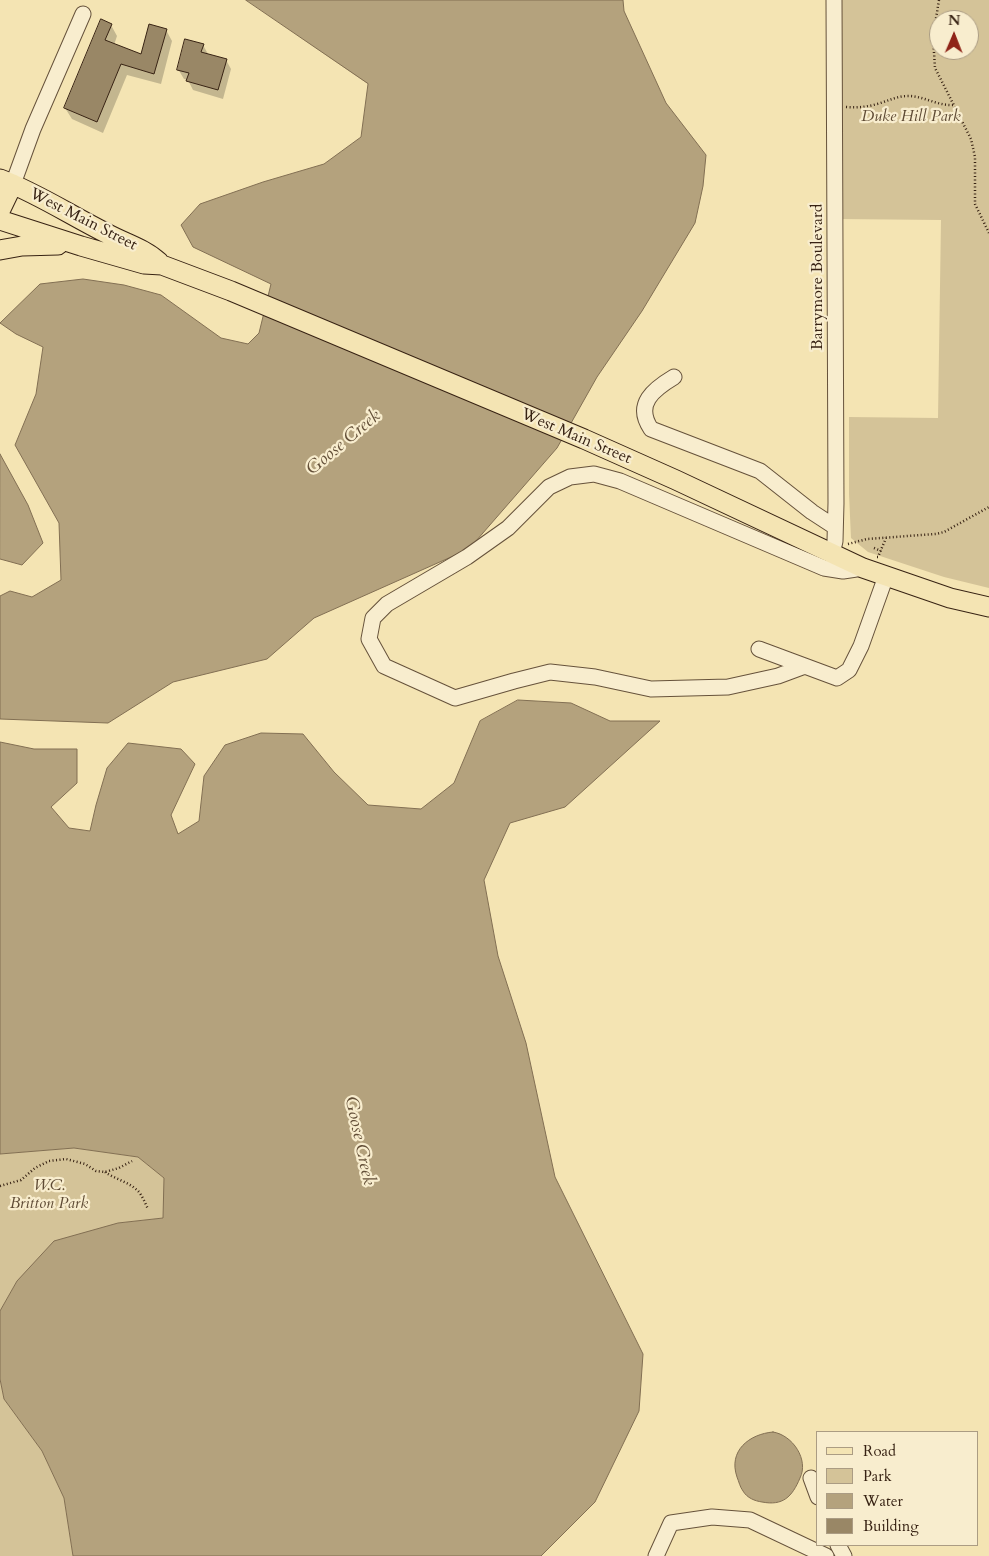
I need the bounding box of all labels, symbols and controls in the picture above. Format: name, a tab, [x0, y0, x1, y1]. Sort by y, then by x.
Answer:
north arrow	[929, 10, 979, 60]
text: N	[948, 11, 960, 30]
park label: Duke Hill Park	[861, 107, 961, 127]
street label: West Main Street	[26, 185, 140, 255]
street label: Barrymore Boulevard	[808, 204, 828, 350]
street label: West Main Street	[518, 405, 634, 469]
water label: Goose Creek	[302, 406, 386, 480]
water label: Goose Creek	[339, 1095, 379, 1187]
park label: W.C. Britton Park	[10, 1176, 88, 1214]
legend	[816, 1431, 979, 1546]
text: Road	[863, 1441, 896, 1461]
text: Park	[863, 1466, 892, 1486]
text: Water	[863, 1491, 903, 1511]
text: Building	[863, 1516, 919, 1536]

